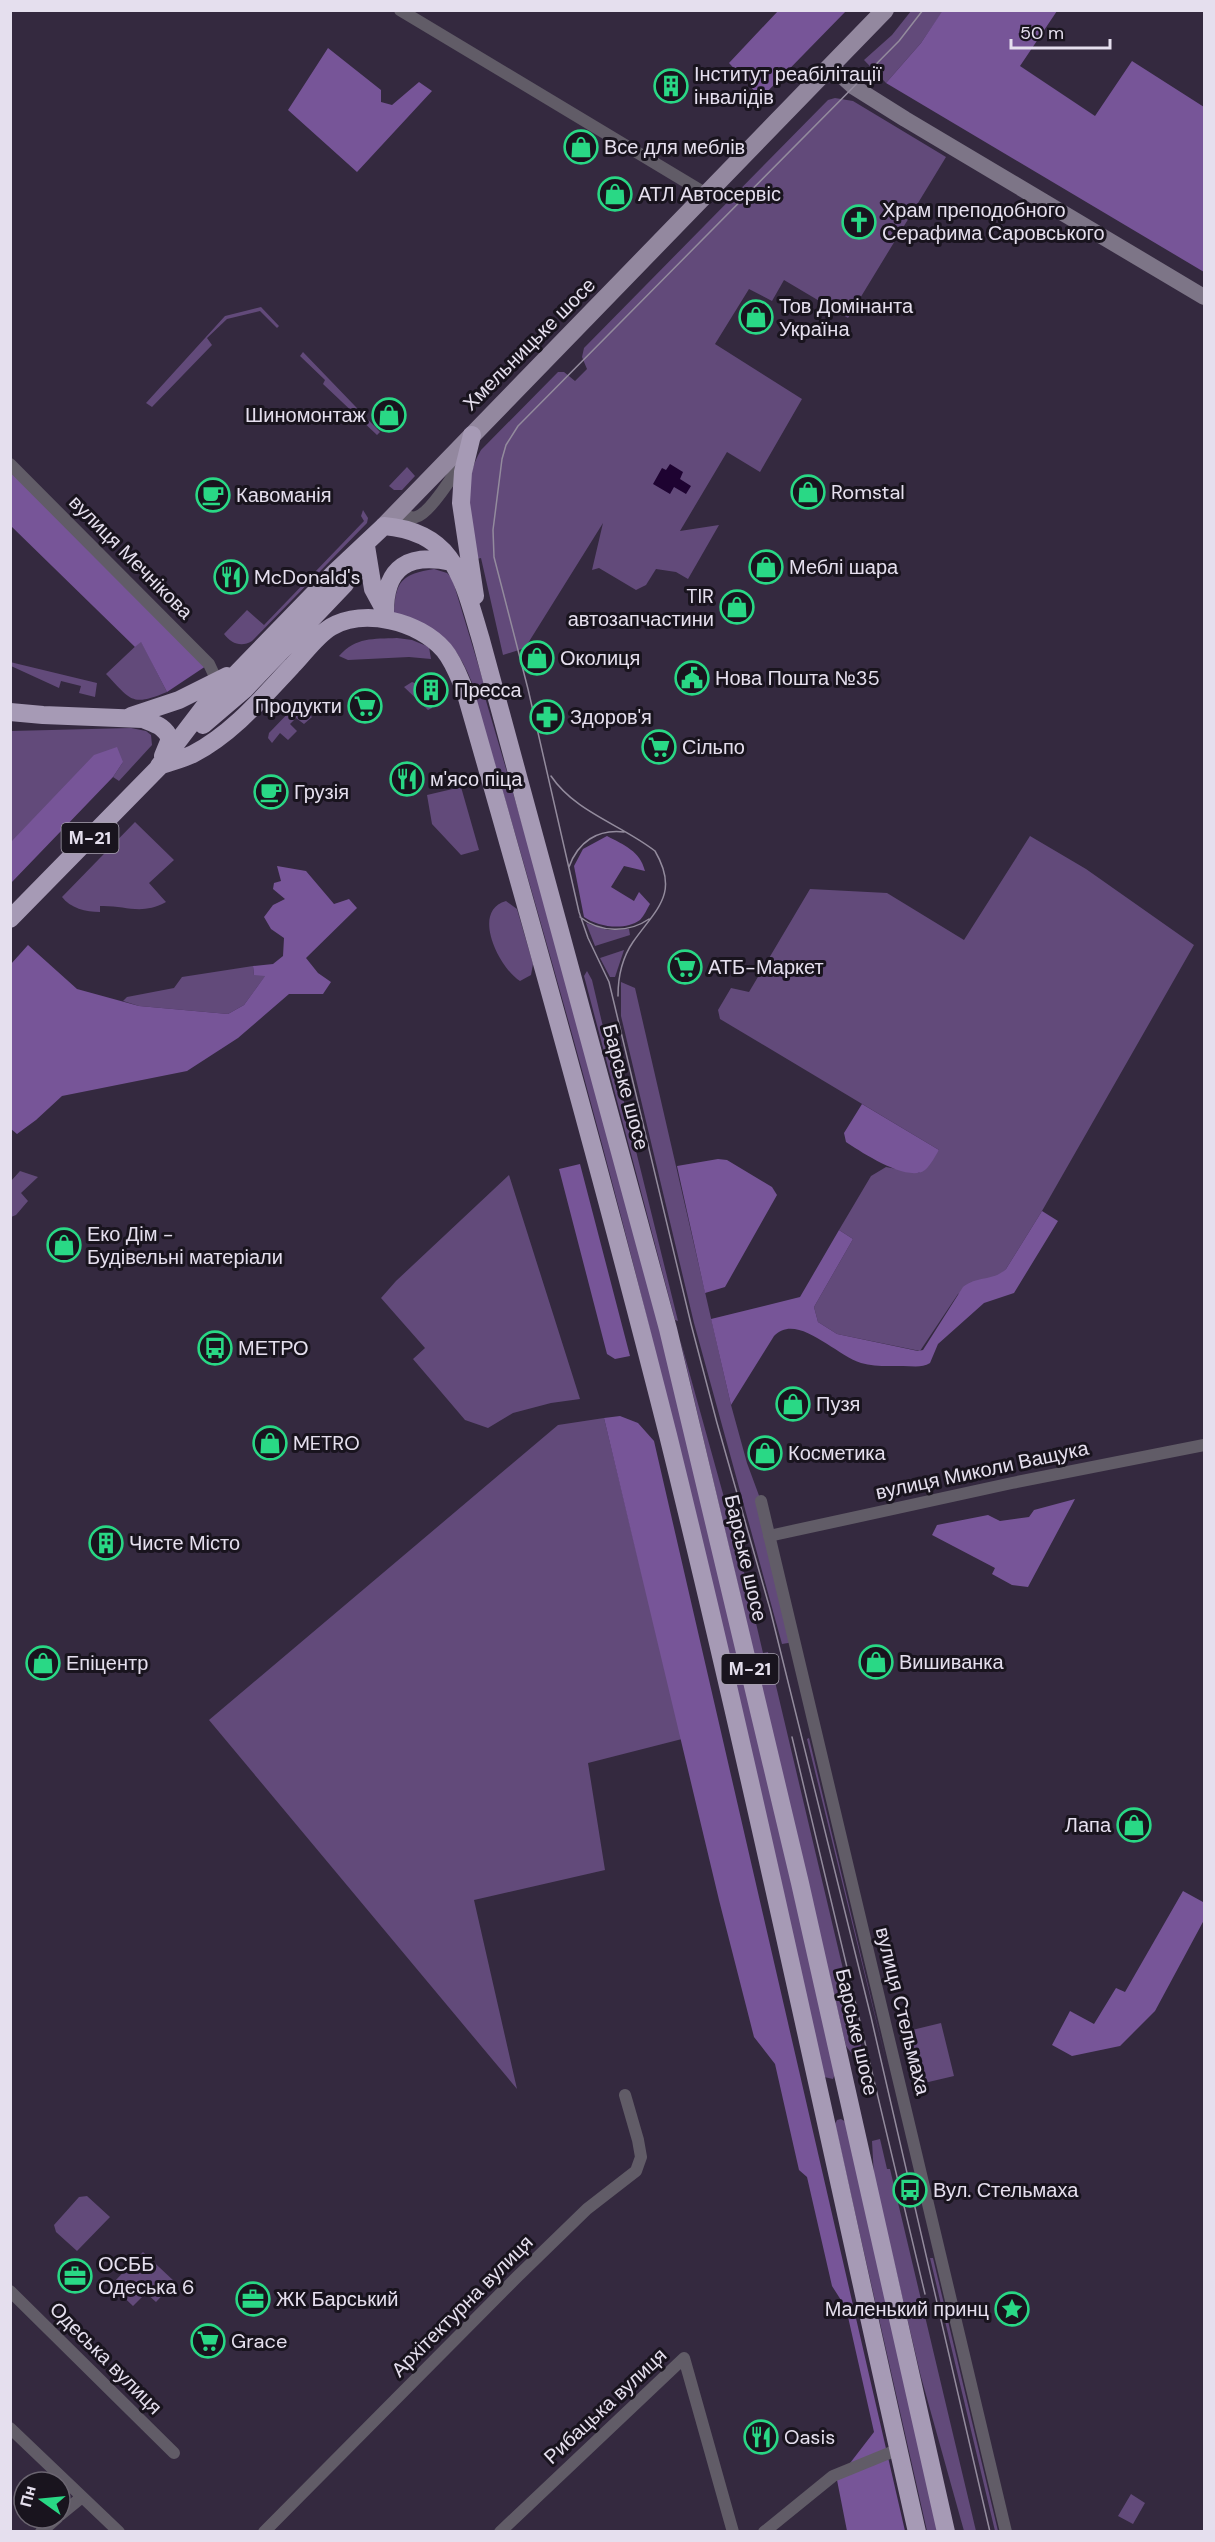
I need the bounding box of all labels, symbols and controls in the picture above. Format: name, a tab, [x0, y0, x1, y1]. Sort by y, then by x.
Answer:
scale bar	[1011, 12, 1110, 50]
text: 50 m	[1020, 21, 1064, 45]
place label: Інститут реабілітації інвалідів	[694, 61, 882, 110]
building icon: Інститут реабілітації інвалідів	[653, 68, 689, 104]
shop icon: Все для меблів	[563, 129, 599, 165]
place label: Все для меблів	[604, 134, 745, 160]
shop icon: АТЛ Автосервіс	[597, 176, 633, 212]
place label: АТЛ Автосервіс	[638, 181, 781, 207]
place label: Храм преподобного Серафима Саровського	[882, 197, 1105, 246]
church icon: Храм преподобного Серафима Саровського	[841, 204, 877, 240]
street label: Хмельницьке шосе	[457, 272, 601, 416]
place label: Тов Домінанта Україна	[779, 293, 914, 342]
shop icon: Тов Домінанта Україна	[738, 299, 774, 335]
shop icon: Шиномонтаж	[371, 397, 407, 433]
place label: Шиномонтаж	[245, 402, 367, 428]
shop icon: Romstal	[790, 474, 826, 510]
cafe icon: Кавоманія	[195, 477, 231, 513]
place label: Romstal	[831, 479, 905, 505]
place label: Кавоманія	[236, 482, 332, 508]
street label: вулиця Мечнікова	[63, 489, 199, 625]
shop icon: Меблі шара	[748, 549, 784, 585]
place label: Меблі шара	[789, 554, 899, 580]
restaurant icon: McDonald's	[213, 559, 249, 595]
place label: McDonald's	[254, 564, 360, 590]
place label: TIR автозапчастини	[568, 583, 714, 632]
shop icon: TIR автозапчастини	[719, 589, 755, 625]
shop icon: Околиця	[519, 640, 555, 676]
place label: Околиця	[560, 645, 640, 671]
public building icon: Нова Пошта №35	[674, 660, 710, 696]
place label: Нова Пошта №35	[715, 665, 880, 691]
building icon: Пресса	[413, 672, 449, 708]
place label: Пресса	[454, 677, 523, 703]
supermarket icon: Продукти	[347, 688, 383, 724]
place label: Продукти	[255, 693, 342, 719]
pharmacy icon: Здоров'я	[529, 699, 565, 735]
place label: Здоров'я	[570, 704, 652, 730]
supermarket icon: Сільпо	[641, 729, 677, 765]
place label: Сільпо	[682, 734, 745, 760]
restaurant icon: м'ясо піца	[389, 761, 425, 797]
place label: м'ясо піца	[430, 766, 523, 792]
cafe icon: Грузія	[253, 774, 289, 810]
place label: Грузія	[294, 779, 349, 805]
road number: М-21	[62, 823, 118, 853]
supermarket icon: АТБ-Маркет	[667, 949, 703, 985]
place label: АТБ-Маркет	[708, 954, 824, 980]
street label: Барське шосе	[597, 1021, 655, 1153]
place label: Еко Дім - Будівельні матеріали	[87, 1221, 283, 1270]
shop icon: Еко Дім - Будівельні матеріали	[46, 1227, 82, 1263]
bus stop icon: МЕТРО	[197, 1330, 233, 1366]
place label: МЕТРО	[238, 1335, 309, 1361]
shop icon: Пузя	[775, 1386, 811, 1422]
place label: Пузя	[816, 1391, 860, 1417]
shop icon: METRO	[252, 1425, 288, 1461]
place label: METRO	[293, 1430, 360, 1456]
shop icon: Косметика	[747, 1435, 783, 1471]
street label: вулиця Миколи Ващука	[873, 1435, 1092, 1505]
place label: Косметика	[788, 1440, 887, 1466]
street label: Барське шосе	[719, 1492, 773, 1624]
building icon: Чисте Місто	[88, 1525, 124, 1561]
place label: Чисте Місто	[129, 1530, 240, 1556]
shop icon: Вишиванка	[858, 1644, 894, 1680]
shop icon: Епіцентр	[25, 1645, 61, 1681]
place label: Вишиванка	[899, 1649, 1004, 1675]
place label: Епіцентр	[66, 1650, 148, 1676]
road number: М-21	[722, 1654, 778, 1684]
shop icon: Лапа	[1116, 1807, 1152, 1843]
place label: Лапа	[1065, 1812, 1112, 1838]
street label: вулиця Стельмаха	[870, 1924, 937, 2098]
street label: Барське шосе	[830, 1966, 884, 2098]
bus stop icon: Вул. Стельмаха	[892, 2172, 928, 2208]
place label: Вул. Стельмаха	[933, 2177, 1079, 2203]
street label: Архітектурна вулиця	[386, 2230, 538, 2382]
place label: ОСББ Одеська 6	[98, 2251, 195, 2300]
office icon: ОСББ Одеська 6	[57, 2258, 93, 2294]
office icon: ЖК Барський	[235, 2281, 271, 2317]
place label: ЖК Барський	[276, 2286, 398, 2312]
place icon: Маленький принц	[994, 2291, 1030, 2327]
street label: Одеська вулиця	[44, 2296, 168, 2420]
place label: Маленький принц	[825, 2296, 989, 2322]
supermarket icon: Grace	[190, 2323, 226, 2359]
place label: Grace	[231, 2328, 287, 2354]
street label: Рибацька вулиця	[538, 2342, 672, 2470]
restaurant icon: Oasis	[743, 2419, 779, 2455]
place label: Oasis	[784, 2424, 835, 2450]
north arrow	[12, 2470, 72, 2530]
text: Пн	[15, 2483, 41, 2509]

